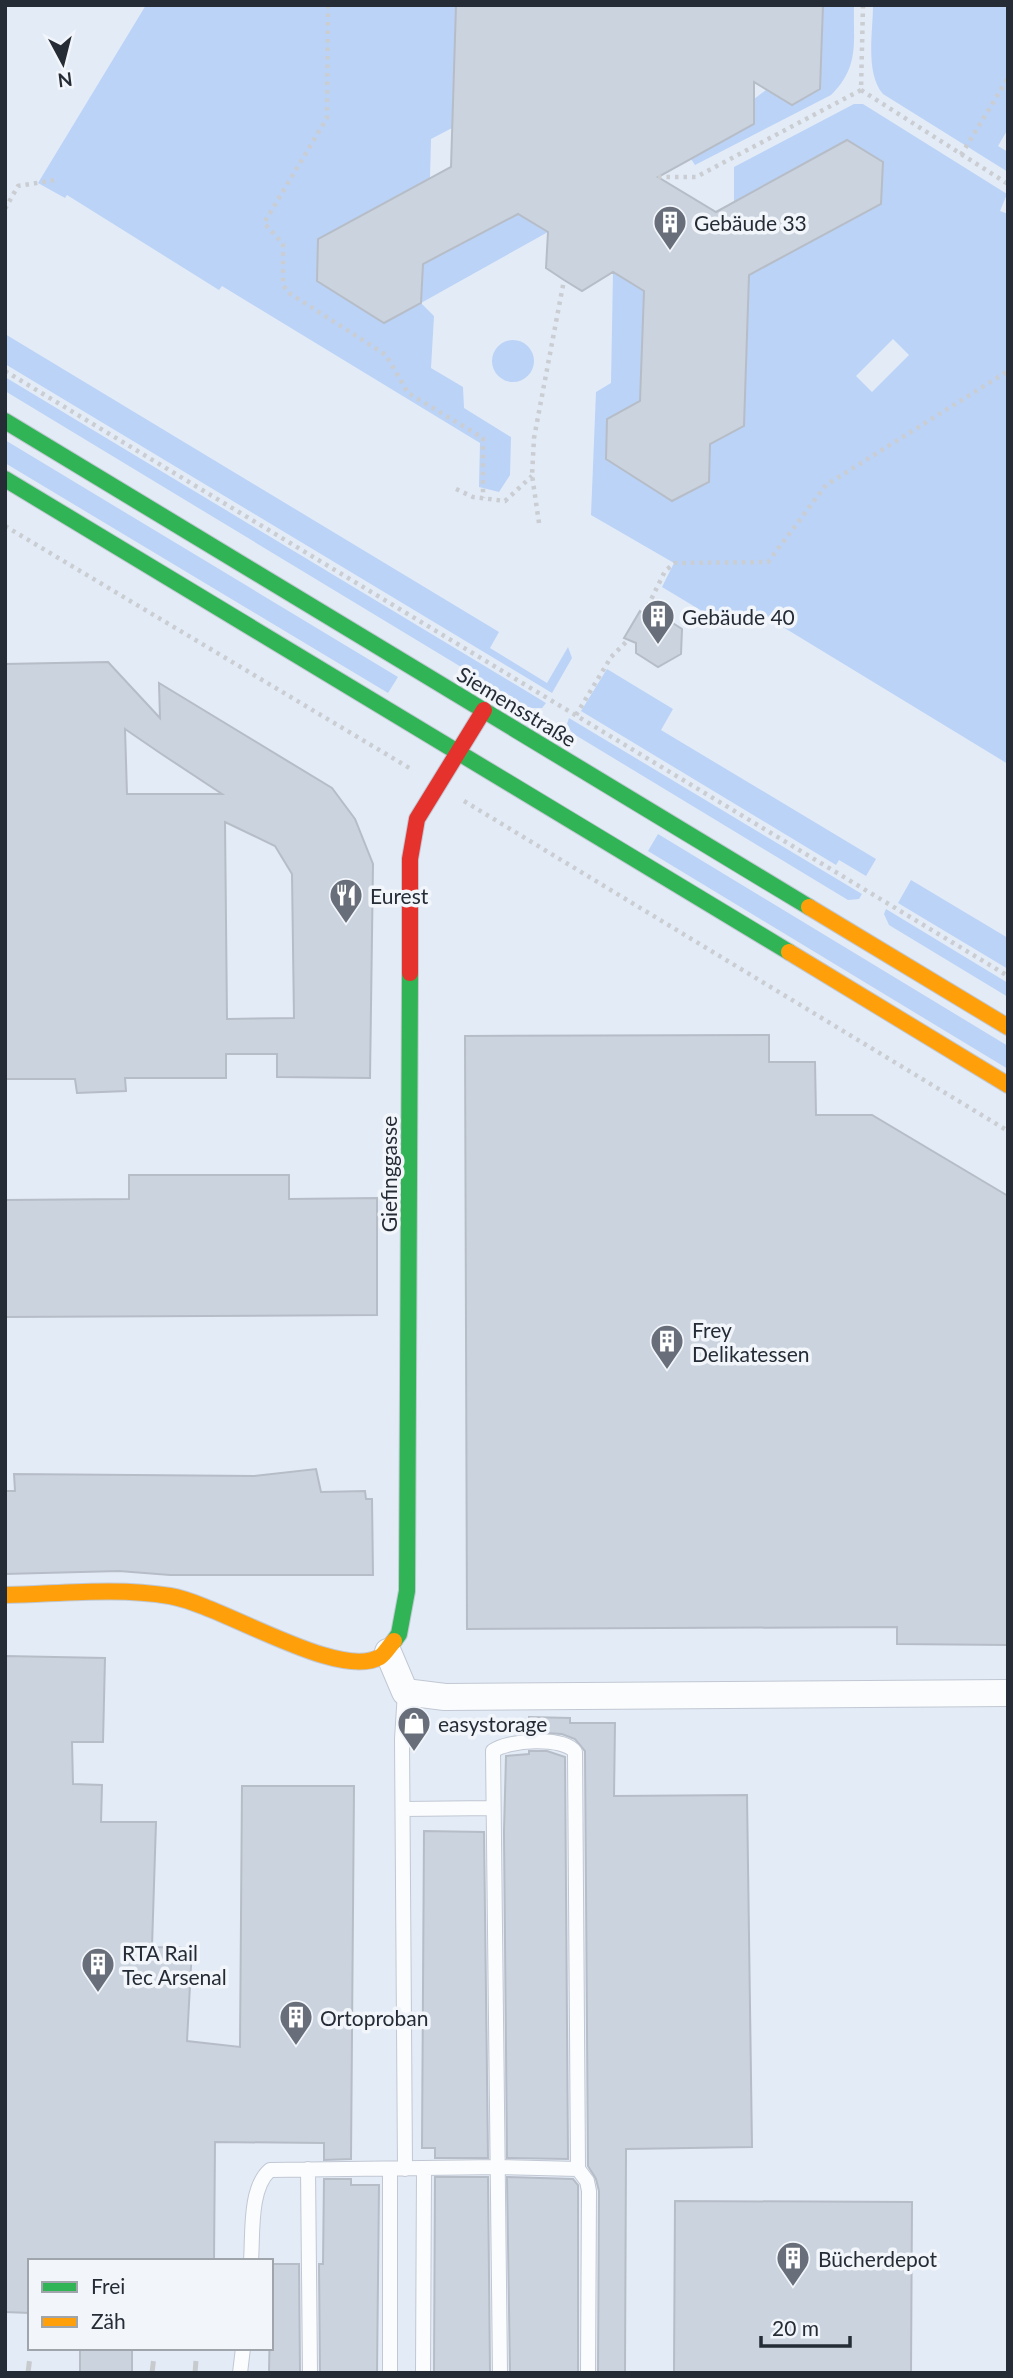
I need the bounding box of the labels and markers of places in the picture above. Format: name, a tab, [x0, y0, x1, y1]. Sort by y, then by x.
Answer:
building icon: Gebäude 33	[651, 203, 689, 252]
place label: Gebäude 33	[694, 210, 807, 235]
building icon: Gebäude 40	[639, 597, 677, 646]
place label: Gebäude 40	[682, 604, 795, 629]
restaurant icon: Eurest	[327, 876, 365, 925]
place label: Eurest	[370, 883, 429, 908]
place label: Frey Delikatessen	[692, 1317, 809, 1366]
building icon: Frey Delikatessen	[648, 1322, 686, 1371]
shop icon: easystorage	[395, 1704, 433, 1753]
place label: easystorage	[438, 1711, 547, 1736]
place label: RTA Rail Tec Arsenal	[122, 1940, 227, 1989]
building icon: RTA Rail Tec Arsenal	[79, 1945, 117, 1994]
building icon: Ortoproban	[277, 1998, 315, 2047]
place label: Ortoproban	[320, 2005, 428, 2030]
building icon: Bücherdepot	[774, 2239, 812, 2288]
place label: Bücherdepot	[818, 2246, 937, 2271]

